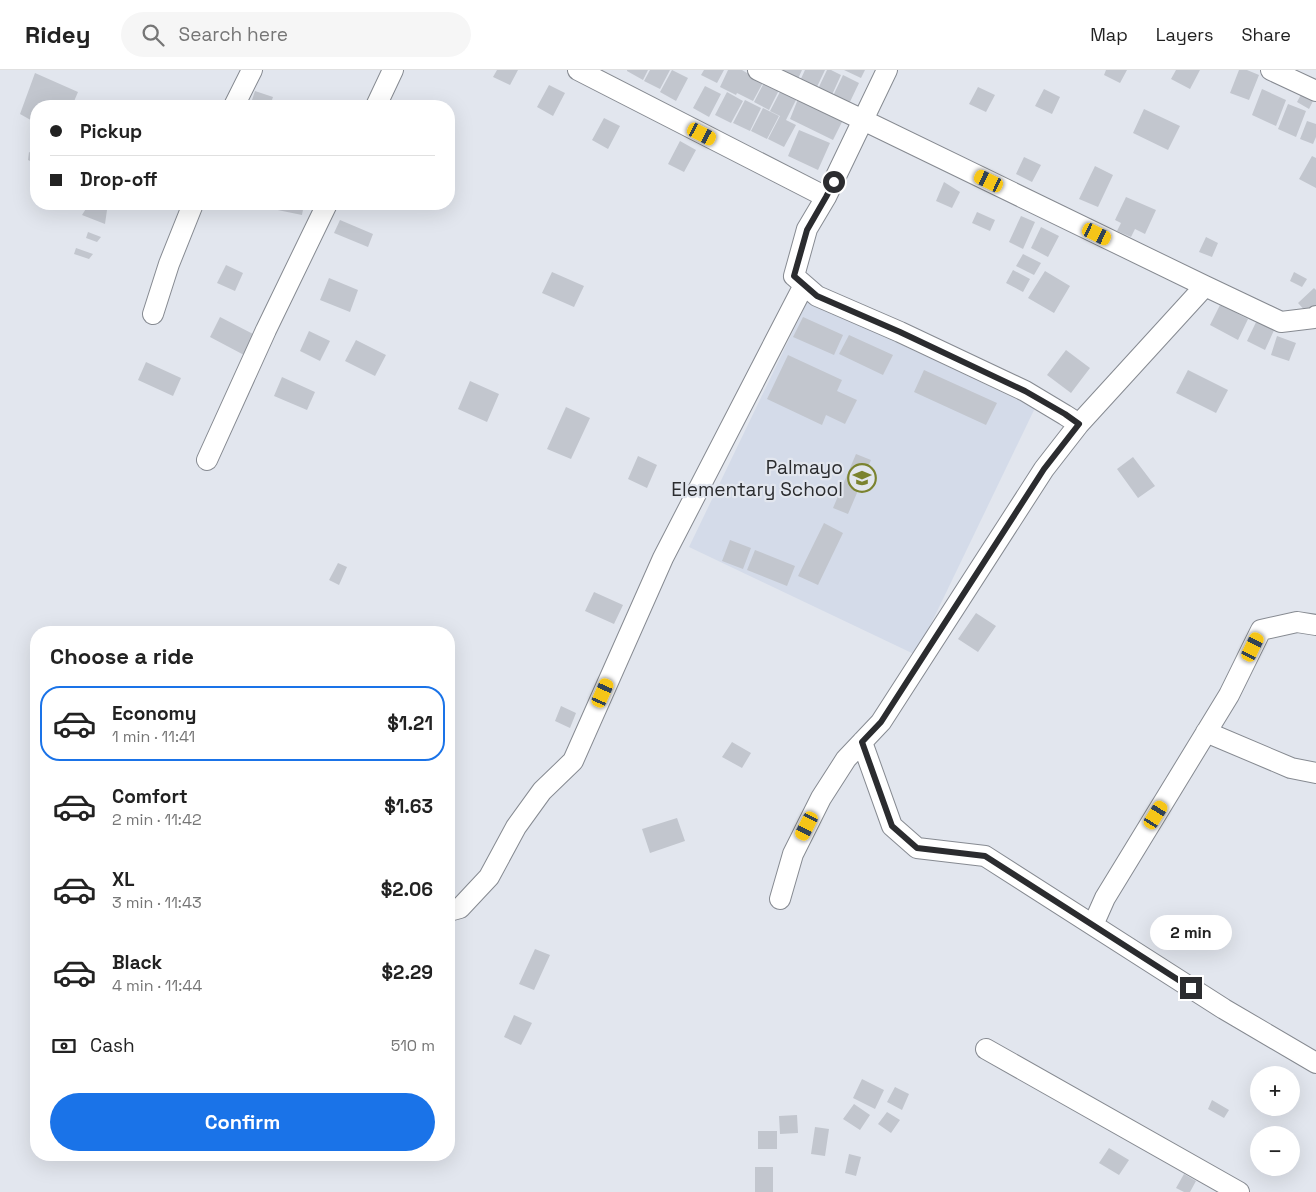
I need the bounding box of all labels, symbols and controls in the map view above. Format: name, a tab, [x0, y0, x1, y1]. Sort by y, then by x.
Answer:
search box	[121, 12, 471, 57]
text: Ridey	[25, 19, 91, 50]
icon: search	[139, 21, 167, 49]
text: Search here	[179, 22, 288, 47]
text: Map	[1090, 23, 1128, 46]
text: Layers	[1156, 23, 1213, 46]
text: Share	[1241, 23, 1291, 46]
text: Pickup	[80, 119, 142, 144]
car	[685, 121, 718, 147]
text: Drop-off	[80, 167, 158, 192]
car	[972, 168, 1005, 194]
route start	[823, 171, 845, 193]
car	[1080, 221, 1113, 247]
place label: Palmayo Elementary School	[671, 455, 843, 502]
school or university icon: Palmayo Elementary School	[847, 463, 877, 493]
car	[1239, 630, 1266, 664]
text: Choose a ride	[50, 642, 194, 670]
car	[590, 676, 615, 710]
icon: car	[52, 701, 97, 746]
text: Economy	[112, 701, 196, 726]
text: $1.21	[387, 711, 433, 736]
text: 1 min · 11:41	[112, 726, 195, 747]
icon: car	[52, 784, 97, 829]
text: Comfort	[112, 784, 188, 809]
text: $1.63	[384, 794, 433, 819]
car	[1141, 798, 1170, 832]
text: 2 min · 11:42	[112, 809, 202, 830]
car	[793, 809, 820, 843]
icon: car	[52, 867, 97, 912]
text: XL	[112, 867, 135, 892]
text: $2.06	[381, 877, 433, 902]
text: 3 min · 11:43	[112, 892, 202, 913]
callout: 2 min	[1150, 916, 1232, 950]
text: 2 min	[1170, 922, 1212, 943]
icon: car	[52, 950, 97, 995]
text: Black	[112, 950, 162, 975]
text: $2.29	[382, 960, 433, 985]
text: 4 min · 11:44	[112, 975, 202, 996]
route end	[1180, 977, 1202, 999]
icon: cash	[50, 1032, 78, 1060]
text: Cash	[90, 1033, 135, 1058]
text: 510 m	[391, 1035, 435, 1056]
map controls	[1250, 1066, 1300, 1176]
button: +	[1250, 1066, 1300, 1116]
button: Confirm	[50, 1093, 435, 1151]
button: −	[1250, 1126, 1300, 1176]

